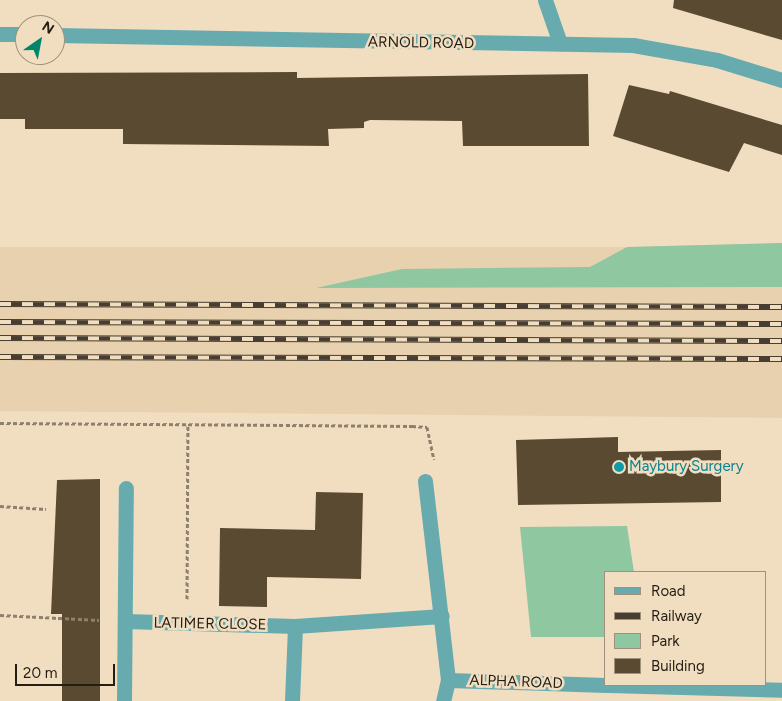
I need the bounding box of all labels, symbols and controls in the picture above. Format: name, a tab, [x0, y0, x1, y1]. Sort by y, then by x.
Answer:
north arrow	[15, 15, 65, 65]
text: N	[39, 18, 57, 38]
street label: ARNOLD ROAD	[368, 33, 474, 53]
place label: Maybury Surgery	[629, 458, 744, 476]
marker: Maybury Surgery	[613, 461, 625, 473]
legend	[604, 571, 767, 686]
text: Road	[651, 582, 686, 600]
text: Railway	[651, 607, 702, 625]
street label: LATIMER CLOSE	[153, 614, 267, 634]
text: Park	[651, 632, 680, 650]
scale bar	[18, 654, 118, 686]
text: Building	[651, 657, 705, 675]
text: 20 m	[23, 664, 57, 682]
street label: ALPHA ROAD	[469, 671, 563, 693]

